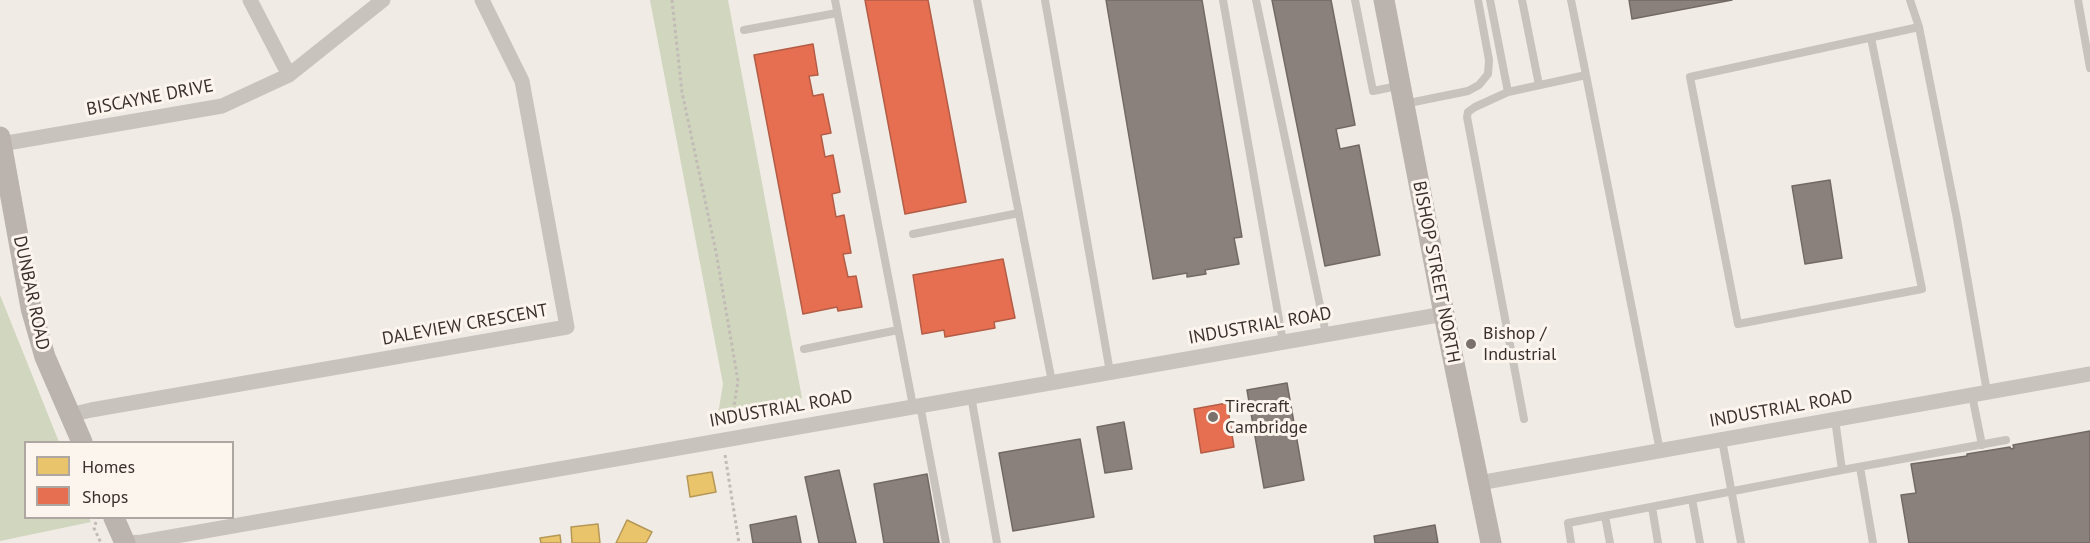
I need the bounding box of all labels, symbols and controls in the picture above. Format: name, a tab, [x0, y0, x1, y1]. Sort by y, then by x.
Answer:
street label: BISCAYNE DRIVE	[85, 75, 215, 121]
street label: BISHOP STREET NORTH	[1408, 179, 1464, 365]
street label: DUNBAR ROAD	[8, 234, 54, 352]
street label: DALEVIEW CRESCENT	[380, 300, 550, 350]
street label: INDUSTRIAL ROAD	[1187, 303, 1333, 349]
place label: Bishop / Industrial	[1483, 323, 1556, 366]
marker: Bishop / Industrial	[1464, 337, 1478, 351]
street label: INDUSTRIAL ROAD	[708, 386, 854, 432]
street label: INDUSTRIAL ROAD	[1708, 386, 1854, 432]
place label: Tirecraft Cambridge	[1225, 396, 1308, 438]
marker: Tirecraft Cambridge	[1206, 410, 1220, 424]
legend	[24, 441, 234, 519]
text: Homes	[82, 455, 135, 478]
text: Shops	[82, 485, 128, 508]

